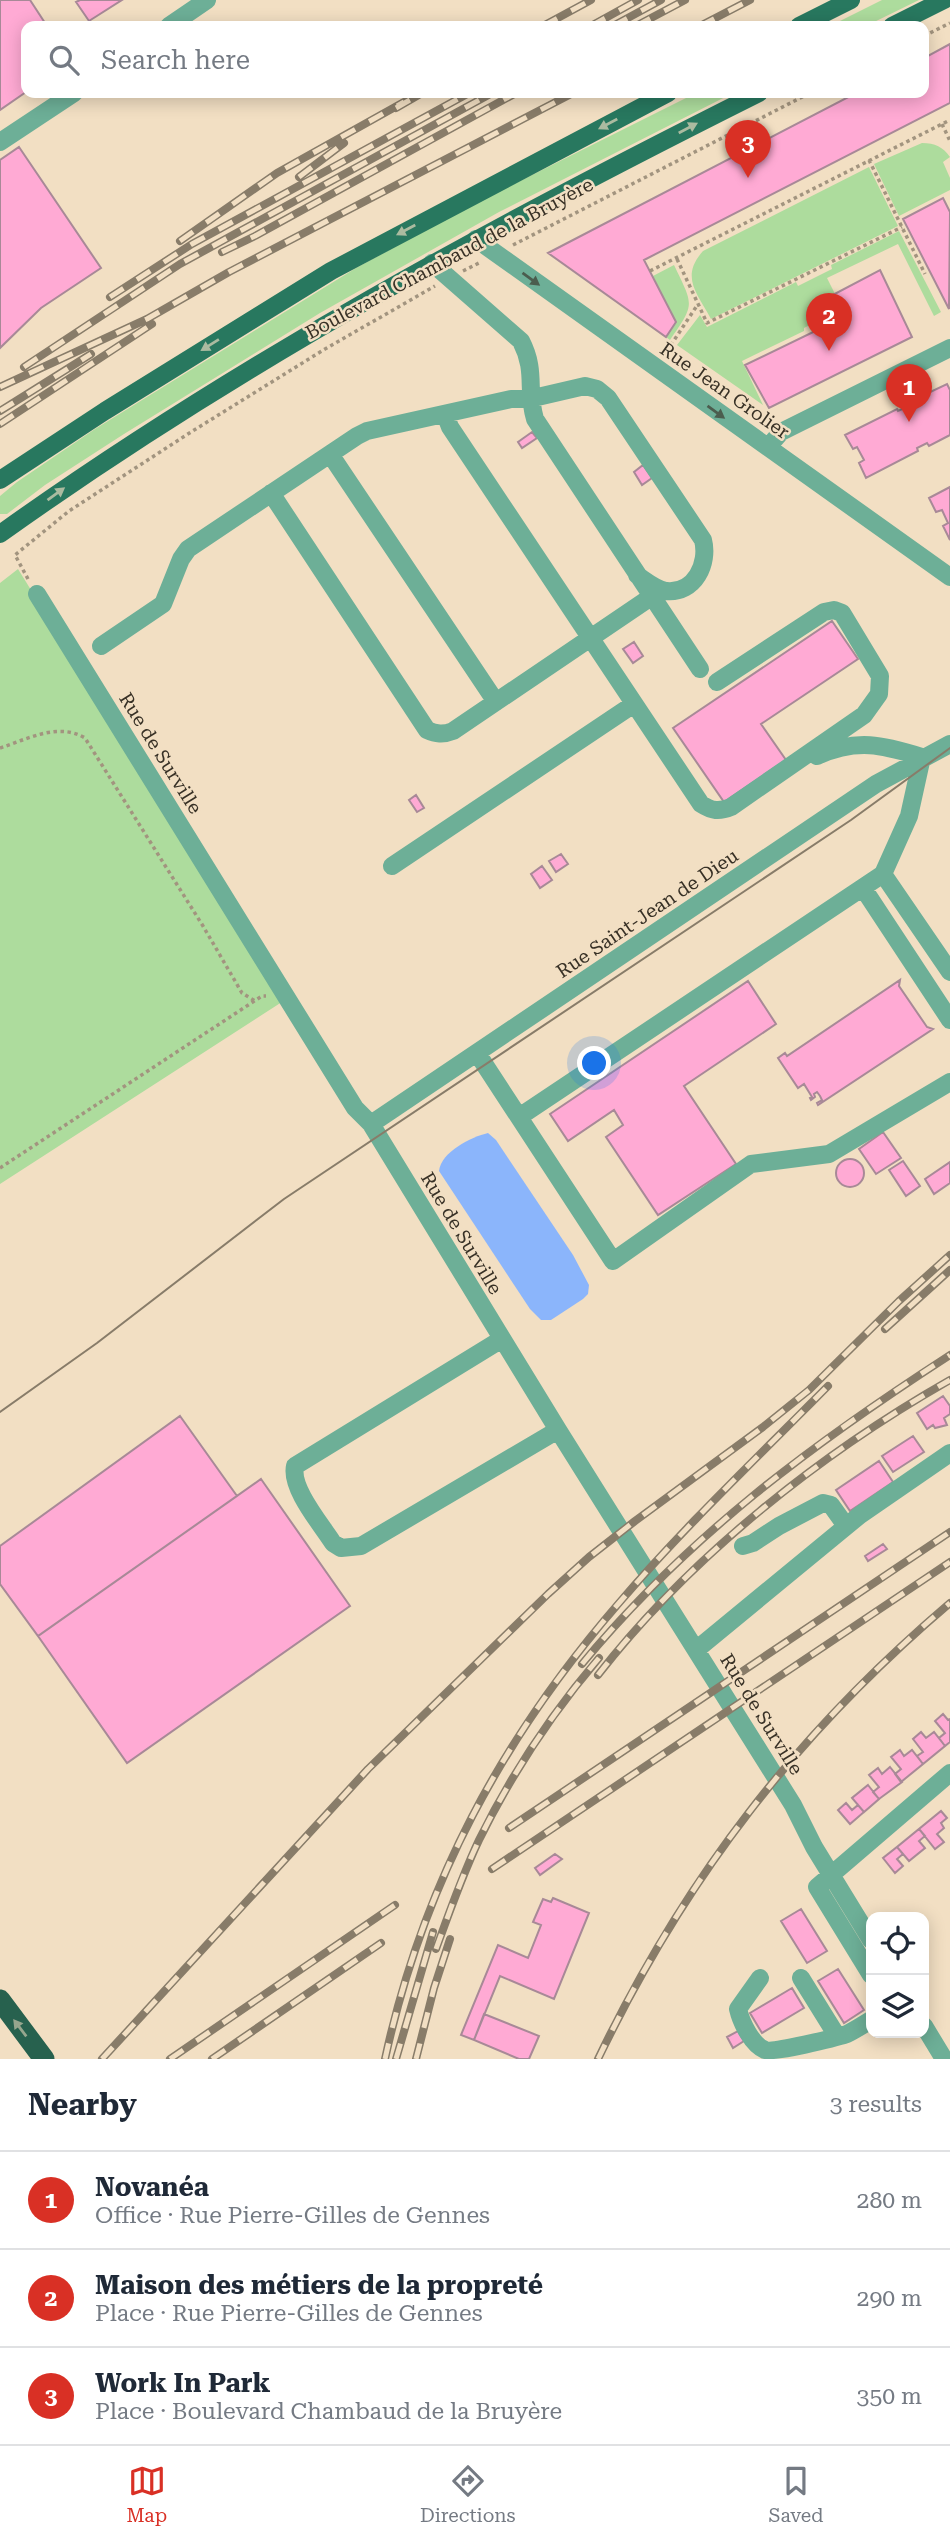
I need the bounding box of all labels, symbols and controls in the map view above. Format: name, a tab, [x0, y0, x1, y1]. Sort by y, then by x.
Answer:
search box	[21, 21, 929, 98]
icon: search	[45, 41, 83, 79]
text: Search here	[101, 45, 250, 75]
one-way arrow	[598, 119, 618, 130]
pin: 3	[725, 120, 771, 178]
one-way arrow	[678, 123, 698, 134]
street label: Boulevard Chambaud de la Bruyère	[301, 173, 597, 344]
one-way arrow	[397, 224, 416, 236]
one-way arrow	[522, 272, 540, 286]
pin: 2	[806, 293, 852, 351]
street label: Rue Jean Grolier	[656, 337, 794, 444]
one-way arrow	[200, 338, 220, 351]
pin: 1	[886, 364, 932, 422]
one-way arrow	[707, 405, 725, 419]
one-way arrow	[47, 487, 65, 501]
street label: Rue de Surville	[114, 688, 207, 818]
street label: Rue Saint-Jean de Dieu	[552, 844, 743, 983]
your location	[577, 1046, 611, 1080]
street label: Rue de Surville	[416, 1168, 507, 1299]
street label: Rue de Surville	[715, 1649, 808, 1779]
map controls	[866, 1912, 929, 2038]
button: locate	[866, 1912, 929, 1975]
button: layers	[866, 1975, 929, 2038]
one-way arrow	[13, 2019, 28, 2037]
text: Nearby	[28, 2087, 137, 2122]
text: 3 results	[830, 2091, 922, 2118]
text: Novanéa	[95, 2172, 209, 2202]
text: 1	[45, 2187, 57, 2214]
text: 280 m	[857, 2187, 922, 2214]
text: Office · Rue Pierre-Gilles de Gennes	[95, 2202, 490, 2229]
text: Maison des métiers de la propreté	[95, 2270, 543, 2300]
text: 2	[45, 2285, 57, 2312]
text: 290 m	[857, 2285, 922, 2312]
text: Place · Rue Pierre-Gilles de Gennes	[95, 2300, 483, 2327]
text: Work In Park	[95, 2368, 270, 2398]
text: 3	[45, 2383, 57, 2410]
text: 350 m	[857, 2383, 922, 2410]
text: Place · Boulevard Chambaud de la Bruyère	[95, 2398, 562, 2425]
tab: Map	[126, 2462, 167, 2527]
tab: Directions	[420, 2462, 516, 2527]
tab: Saved	[768, 2462, 824, 2527]

